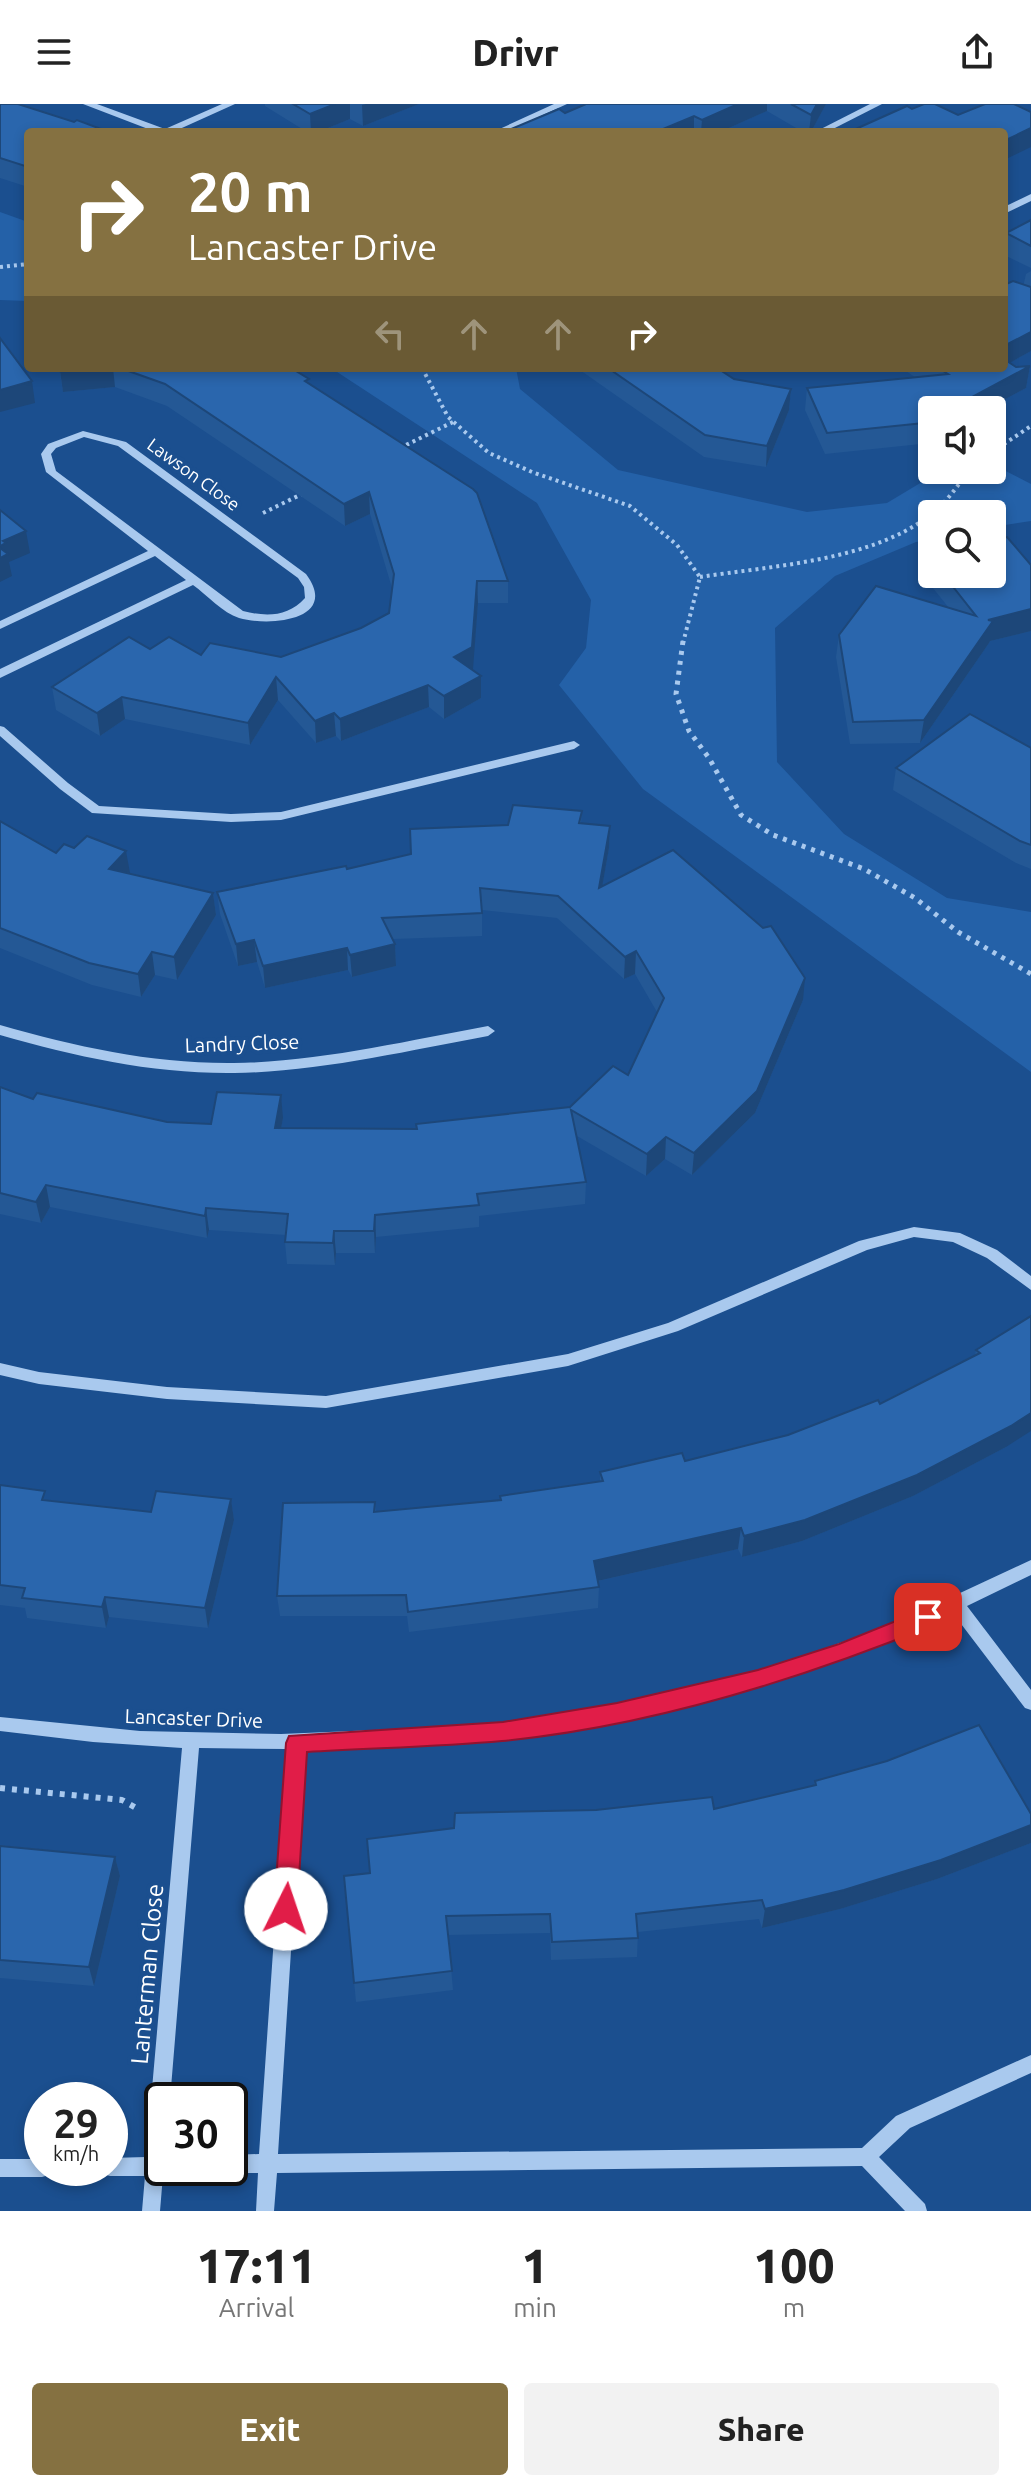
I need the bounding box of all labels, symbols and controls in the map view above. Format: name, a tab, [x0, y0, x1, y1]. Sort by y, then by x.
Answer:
icon: menu	[32, 30, 76, 74]
icon: share	[955, 30, 999, 74]
text: Drivr	[472, 32, 559, 73]
icon: right	[56, 160, 160, 264]
text: 20 m	[188, 160, 313, 223]
text: Lancaster Drive	[188, 226, 437, 267]
icon: left	[368, 312, 412, 356]
icon: ahead	[452, 312, 496, 356]
icon: ahead	[536, 312, 580, 356]
icon: right	[620, 312, 664, 356]
map controls	[918, 396, 1006, 588]
button: sound	[918, 396, 1006, 484]
street label: Lawson Close	[144, 434, 244, 514]
button: search	[918, 500, 1006, 588]
street label: Landry Close	[184, 1030, 300, 1056]
pin	[894, 1583, 962, 1651]
icon: arrive	[906, 1595, 950, 1639]
street label: Lancaster Drive	[124, 1704, 264, 1732]
position arrow	[244, 1867, 328, 1951]
street label: Lanterman Close	[126, 1883, 168, 2065]
speed limit sign: 30	[144, 2082, 248, 2186]
text: 29	[53, 2101, 99, 2146]
text: km/h	[53, 2142, 99, 2165]
text: 17:11	[197, 2238, 317, 2292]
text: 1	[521, 2238, 548, 2292]
text: 100	[753, 2238, 834, 2292]
text: Arrival	[219, 2293, 294, 2322]
text: min	[513, 2293, 557, 2322]
text: m	[783, 2293, 805, 2322]
button: Exit	[32, 2383, 508, 2475]
button: Share	[524, 2383, 999, 2475]

